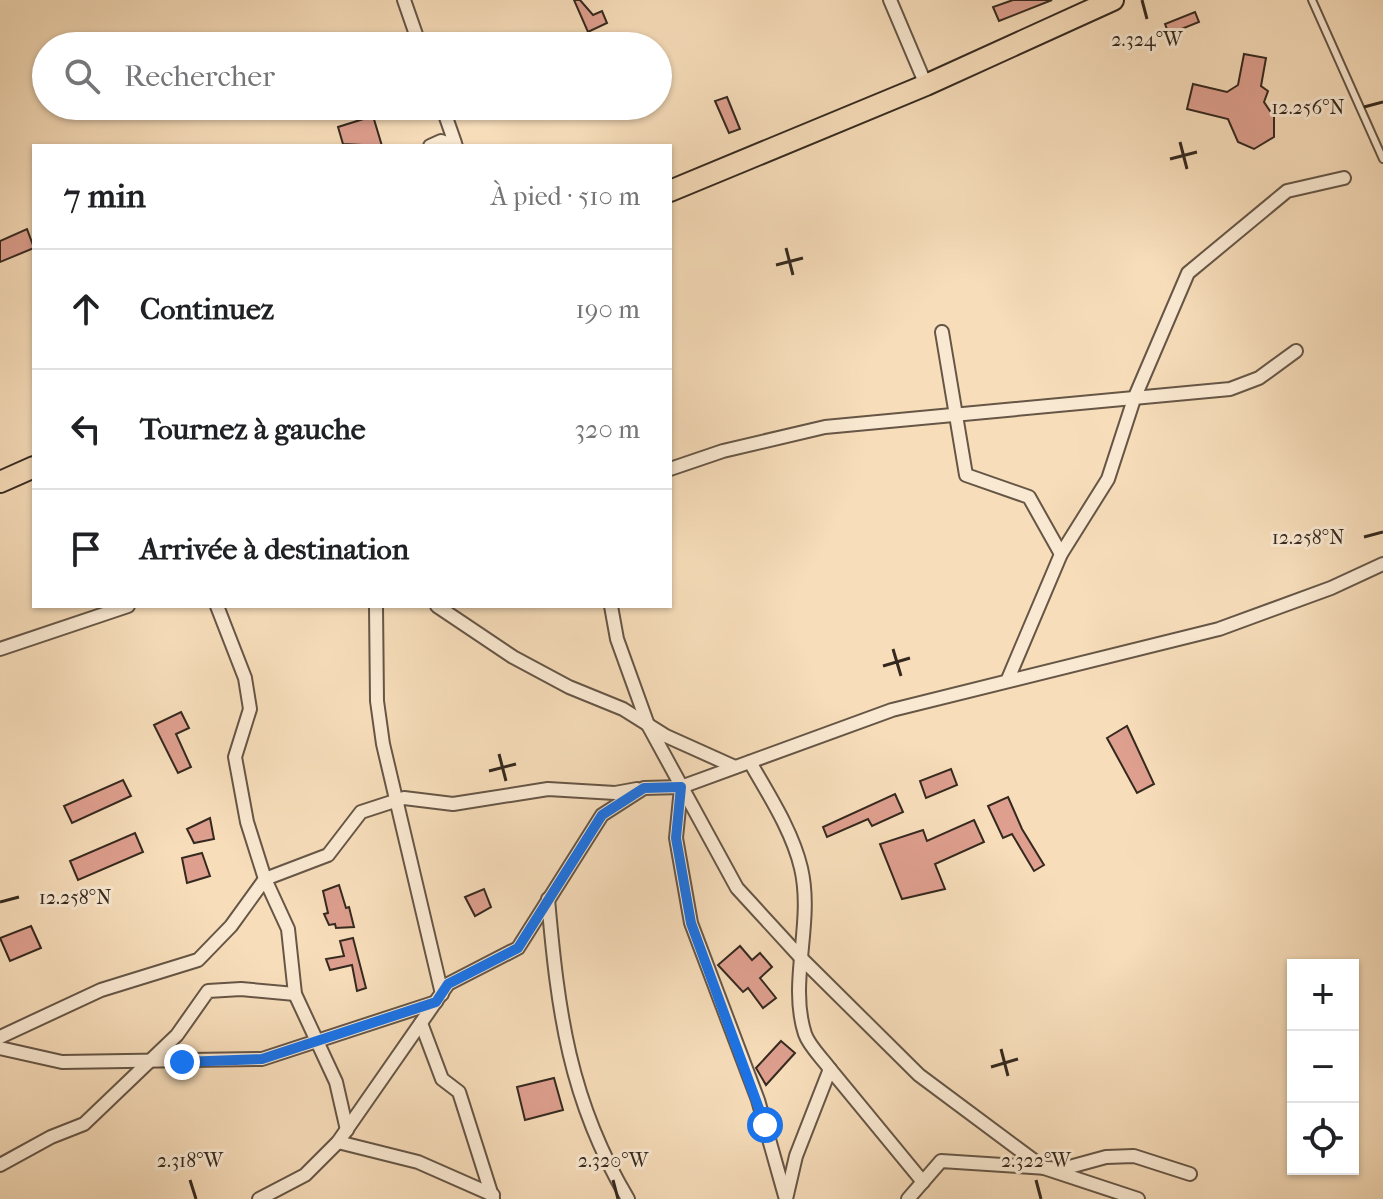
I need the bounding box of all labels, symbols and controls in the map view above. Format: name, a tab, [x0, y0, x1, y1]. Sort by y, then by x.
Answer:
text: 2.324°W	[1111, 28, 1184, 51]
search box	[32, 32, 672, 120]
icon: search	[60, 54, 104, 98]
text: Rechercher	[124, 59, 275, 94]
text: 12.256°N	[1271, 96, 1345, 119]
text: 7 min	[64, 176, 146, 216]
text: À pied · 510 m	[491, 181, 640, 212]
icon: ahead	[64, 287, 108, 331]
text: Continuez	[140, 292, 274, 327]
text: 190 m	[576, 294, 640, 325]
icon: left	[64, 407, 108, 451]
text: Tournez à gauche	[140, 412, 366, 447]
text: 320 m	[574, 414, 640, 445]
text: 12.258°N	[1272, 526, 1344, 549]
icon: arrive	[64, 527, 108, 571]
text: Arrivée à destination	[140, 532, 409, 567]
text: 12.258°N	[39, 886, 111, 909]
map controls	[1287, 959, 1359, 1175]
button: +	[1287, 959, 1359, 1031]
button: −	[1287, 1031, 1359, 1103]
route end	[164, 1044, 200, 1080]
button: locate	[1287, 1103, 1359, 1175]
route start	[747, 1107, 783, 1143]
text: 2.318°W	[157, 1149, 225, 1172]
text: 2.320°W	[578, 1149, 650, 1172]
text: 2.322°W	[1001, 1149, 1072, 1172]

